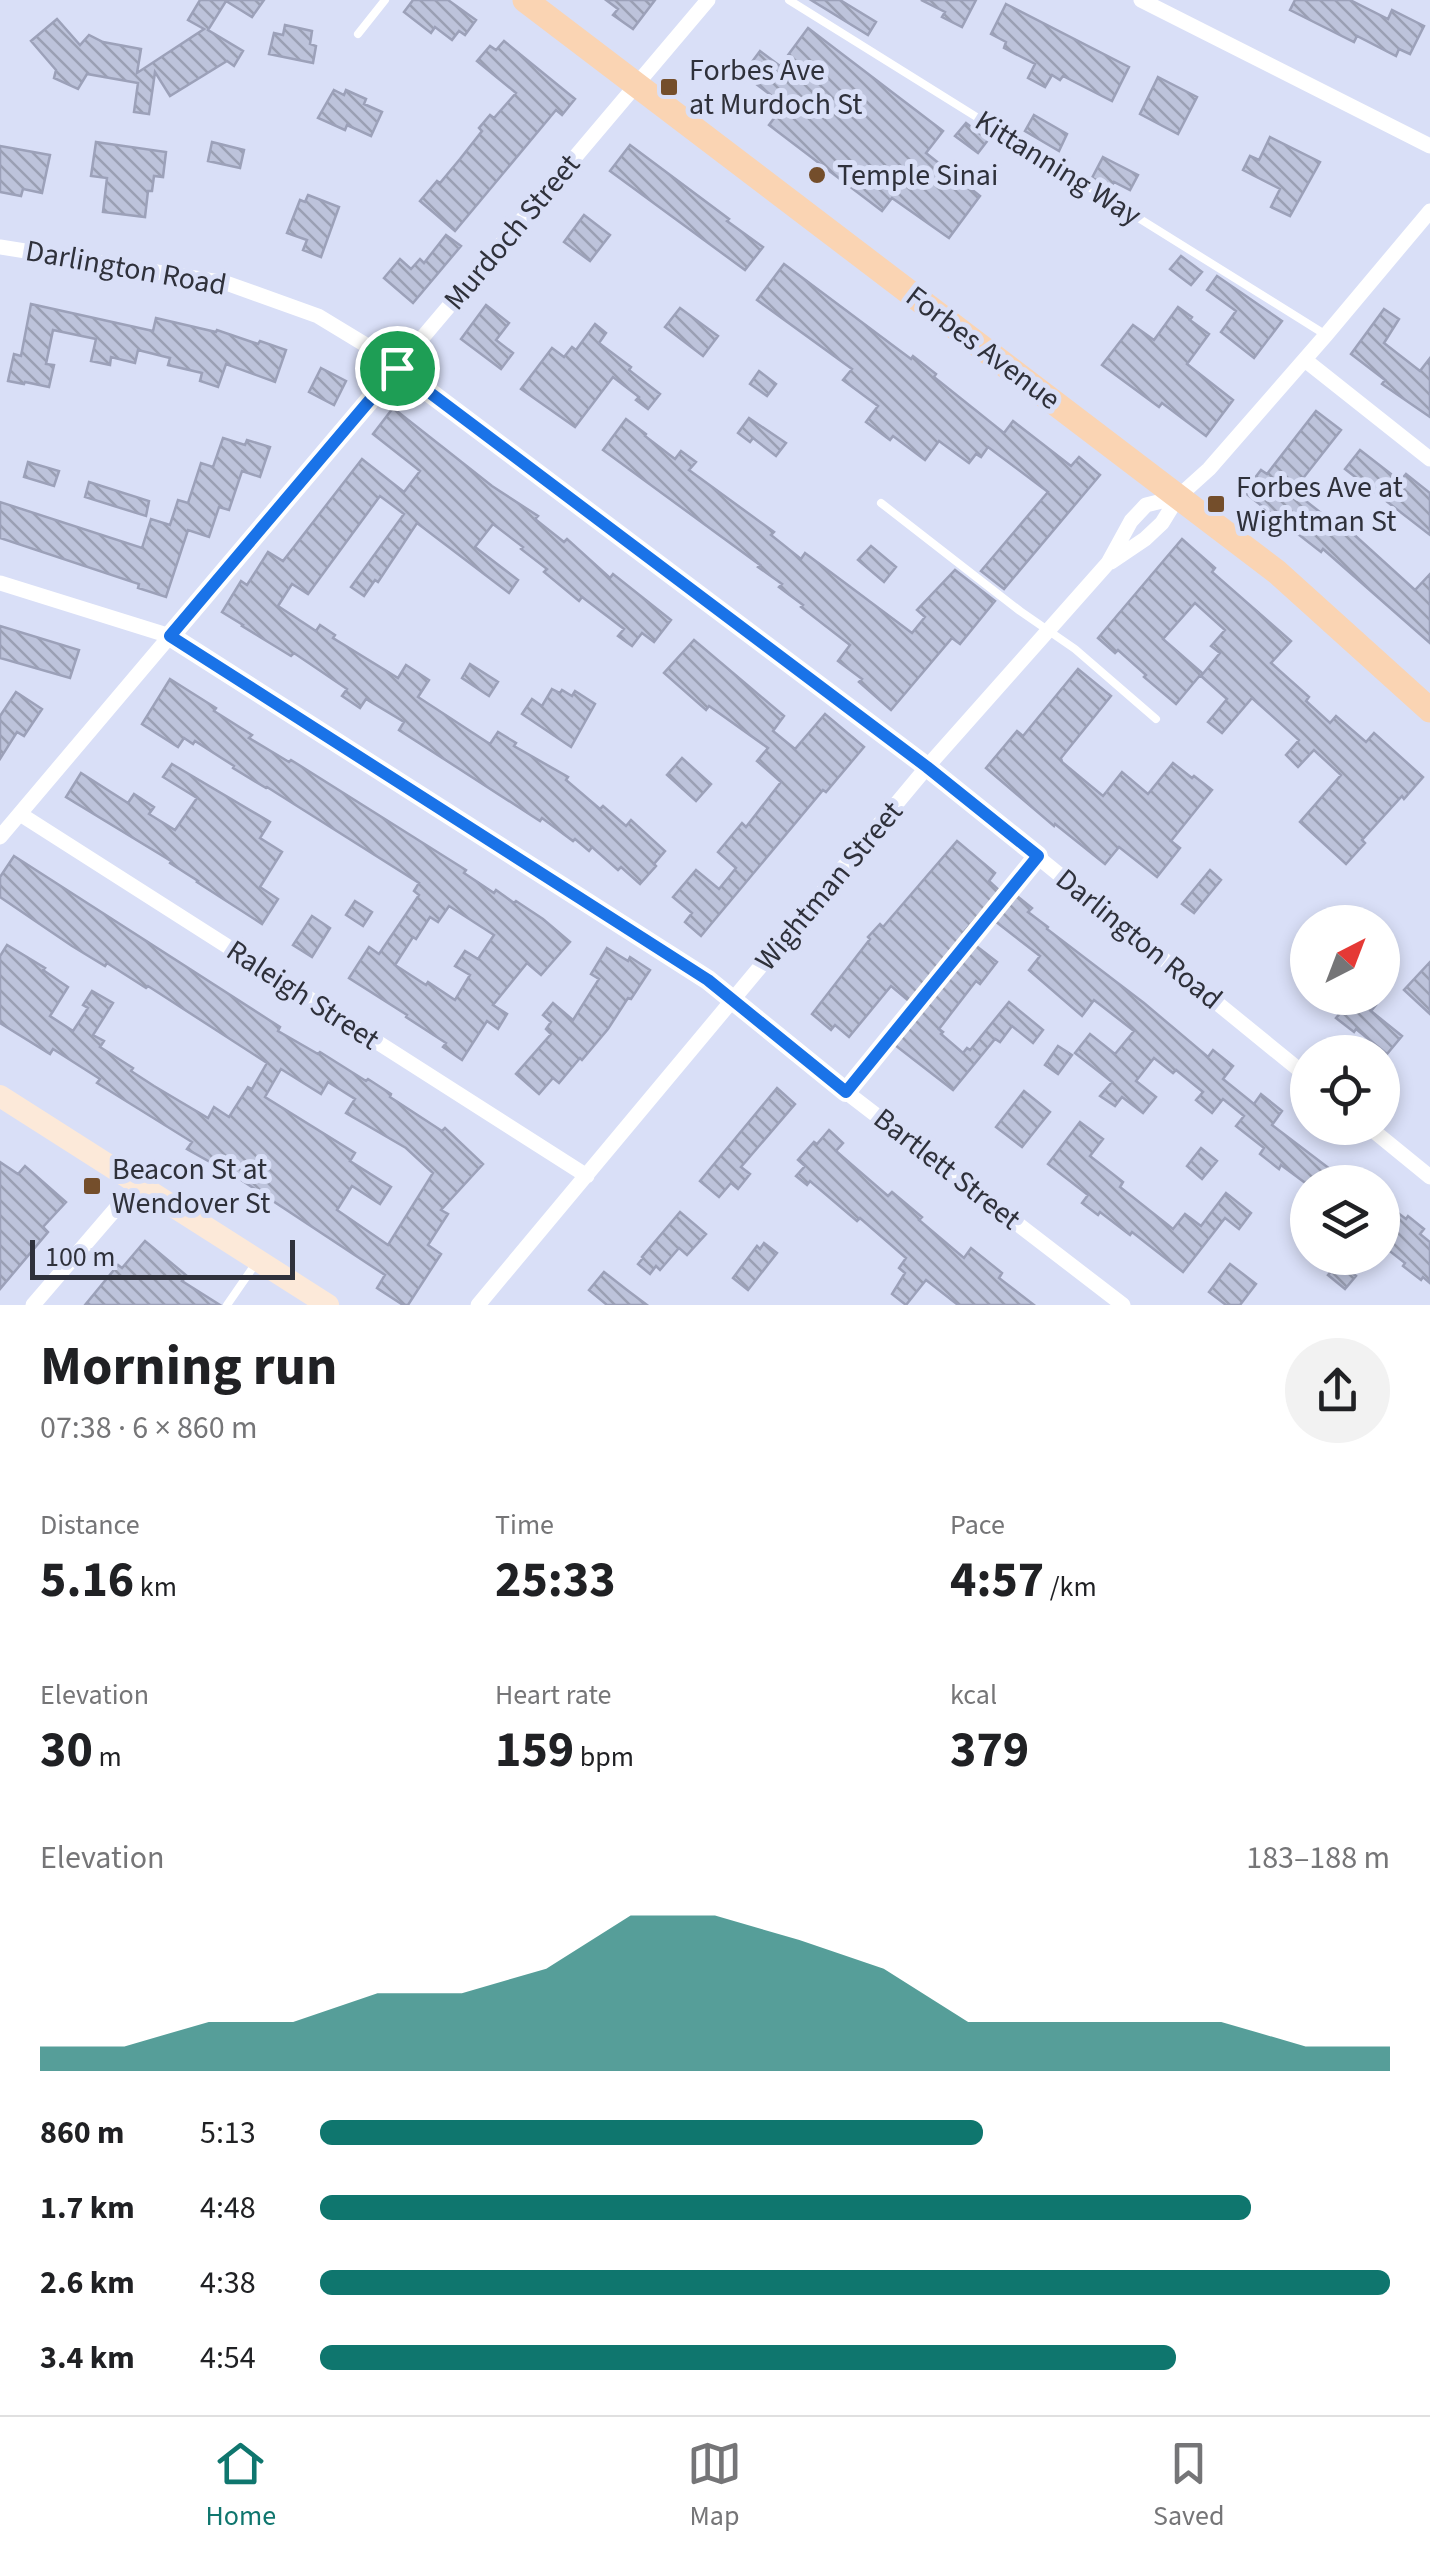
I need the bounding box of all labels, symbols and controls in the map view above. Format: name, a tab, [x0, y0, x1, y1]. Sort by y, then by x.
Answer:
place label: Forbes Ave at Murdoch St	[689, 49, 862, 126]
marker: Forbes Ave at Murdoch St	[658, 76, 680, 98]
street label: Kittanning Way	[967, 100, 1149, 236]
street label: Murdoch Street	[434, 145, 590, 319]
place label: Temple Sinai	[837, 154, 998, 197]
marker: Temple Sinai	[806, 164, 828, 186]
street label: Darlington Road	[22, 229, 230, 307]
street label: Forbes Avenue	[897, 276, 1069, 420]
pin	[355, 326, 440, 411]
icon: arrive	[370, 341, 425, 396]
place label: Forbes Ave at Wightman St	[1236, 466, 1403, 543]
marker: Forbes Ave at Wightman St	[1205, 493, 1227, 515]
street label: Wightman Street	[745, 792, 913, 980]
street label: Darlington Road	[1046, 858, 1232, 1020]
north arrow	[1290, 905, 1400, 1015]
map controls	[1290, 905, 1400, 1275]
street label: Raleigh Street	[218, 929, 388, 1061]
button: locate	[1290, 1035, 1400, 1145]
street label: Bartlett Street	[864, 1098, 1030, 1240]
place label: Beacon St at Wendover St	[112, 1148, 270, 1225]
button: layers	[1290, 1165, 1400, 1275]
marker: Beacon St at Wendover St	[81, 1175, 103, 1197]
scale bar	[30, 1235, 295, 1280]
text: 100 m	[45, 1237, 116, 1277]
text: Morning run	[40, 1328, 337, 1406]
button: share	[1285, 1338, 1390, 1443]
text: 07:38 · 6 × 860 m	[40, 1405, 258, 1451]
text: Distance	[40, 1505, 140, 1545]
text: Time	[495, 1505, 554, 1545]
text: Pace	[950, 1505, 1005, 1545]
text: 5.16	[40, 1545, 134, 1616]
text: 25:33	[495, 1545, 616, 1616]
text: 4:57	[950, 1545, 1044, 1616]
text: km	[134, 1567, 177, 1607]
text: /km	[1044, 1567, 1097, 1607]
text: Elevation	[40, 1675, 149, 1715]
text: Heart rate	[495, 1675, 611, 1715]
text: kcal	[950, 1675, 997, 1715]
text: 30	[40, 1715, 93, 1786]
text: 159	[495, 1715, 574, 1786]
text: 379	[950, 1715, 1029, 1786]
text: m	[93, 1737, 122, 1777]
text: bpm	[574, 1737, 634, 1777]
text: Elevation	[40, 1835, 165, 1881]
text: 183–188 m	[1246, 1835, 1390, 1881]
text: 860 m	[40, 2110, 125, 2156]
text: 5:13	[200, 2110, 256, 2156]
text: 1.7 km	[40, 2185, 135, 2231]
text: 4:48	[200, 2185, 256, 2231]
text: 2.6 km	[40, 2260, 135, 2306]
text: 4:38	[200, 2260, 256, 2306]
text: 3.4 km	[40, 2335, 135, 2381]
text: 4:54	[200, 2335, 256, 2381]
tab: Home	[205, 2436, 276, 2536]
tab: Map	[687, 2436, 742, 2536]
tab: Saved	[1153, 2436, 1224, 2536]

